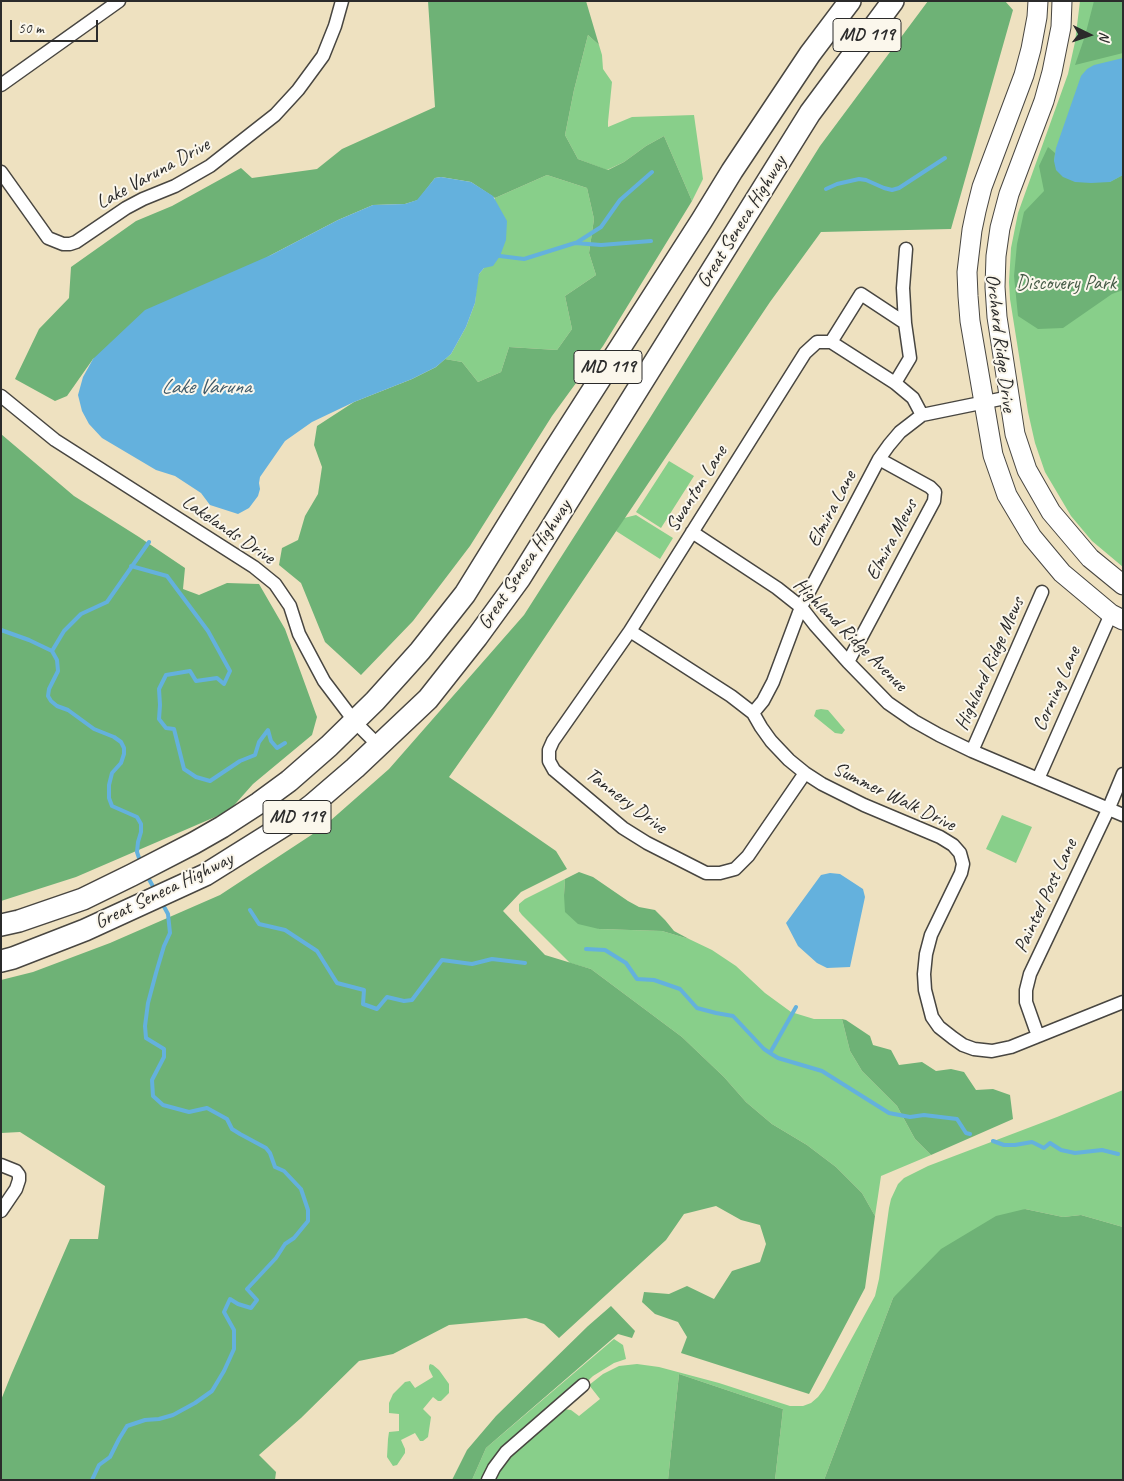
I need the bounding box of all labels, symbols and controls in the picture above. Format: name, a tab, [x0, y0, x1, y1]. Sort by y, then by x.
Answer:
scale bar	[12, 10, 100, 42]
north arrow	[1064, 10, 1114, 60]
road number: MD 119	[833, 18, 901, 52]
text: 50 m	[18, 19, 44, 38]
text: N	[1096, 31, 1113, 41]
street label: Lake Varuna Drive	[92, 133, 214, 215]
street label: Great Seneca Highway	[692, 152, 792, 292]
park label: Discovery Park	[1016, 272, 1116, 296]
street label: Orchard Ridge Drive	[980, 273, 1020, 413]
road number: MD 119	[574, 351, 642, 384]
water label: Lake Varuna	[161, 374, 251, 400]
street label: Swanton Lane	[661, 441, 733, 537]
street label: Elmira Lane	[802, 467, 862, 551]
street label: Lakelands Drive	[177, 490, 279, 570]
street label: Elmira Mews	[861, 495, 923, 585]
street label: Great Seneca Highway	[473, 496, 577, 634]
street label: Highland Ridge Avenue	[788, 573, 912, 697]
street label: Highland Ridge Mews	[950, 594, 1030, 734]
street label: Corning Lane	[1028, 643, 1086, 735]
street label: Summer Walk Drive	[829, 757, 959, 837]
street label: Tannery Drive	[581, 763, 671, 839]
road number: MD 119	[263, 800, 331, 834]
street label: Painted Post Lane	[1009, 835, 1083, 957]
street label: Great Seneca Highway	[91, 847, 237, 935]

